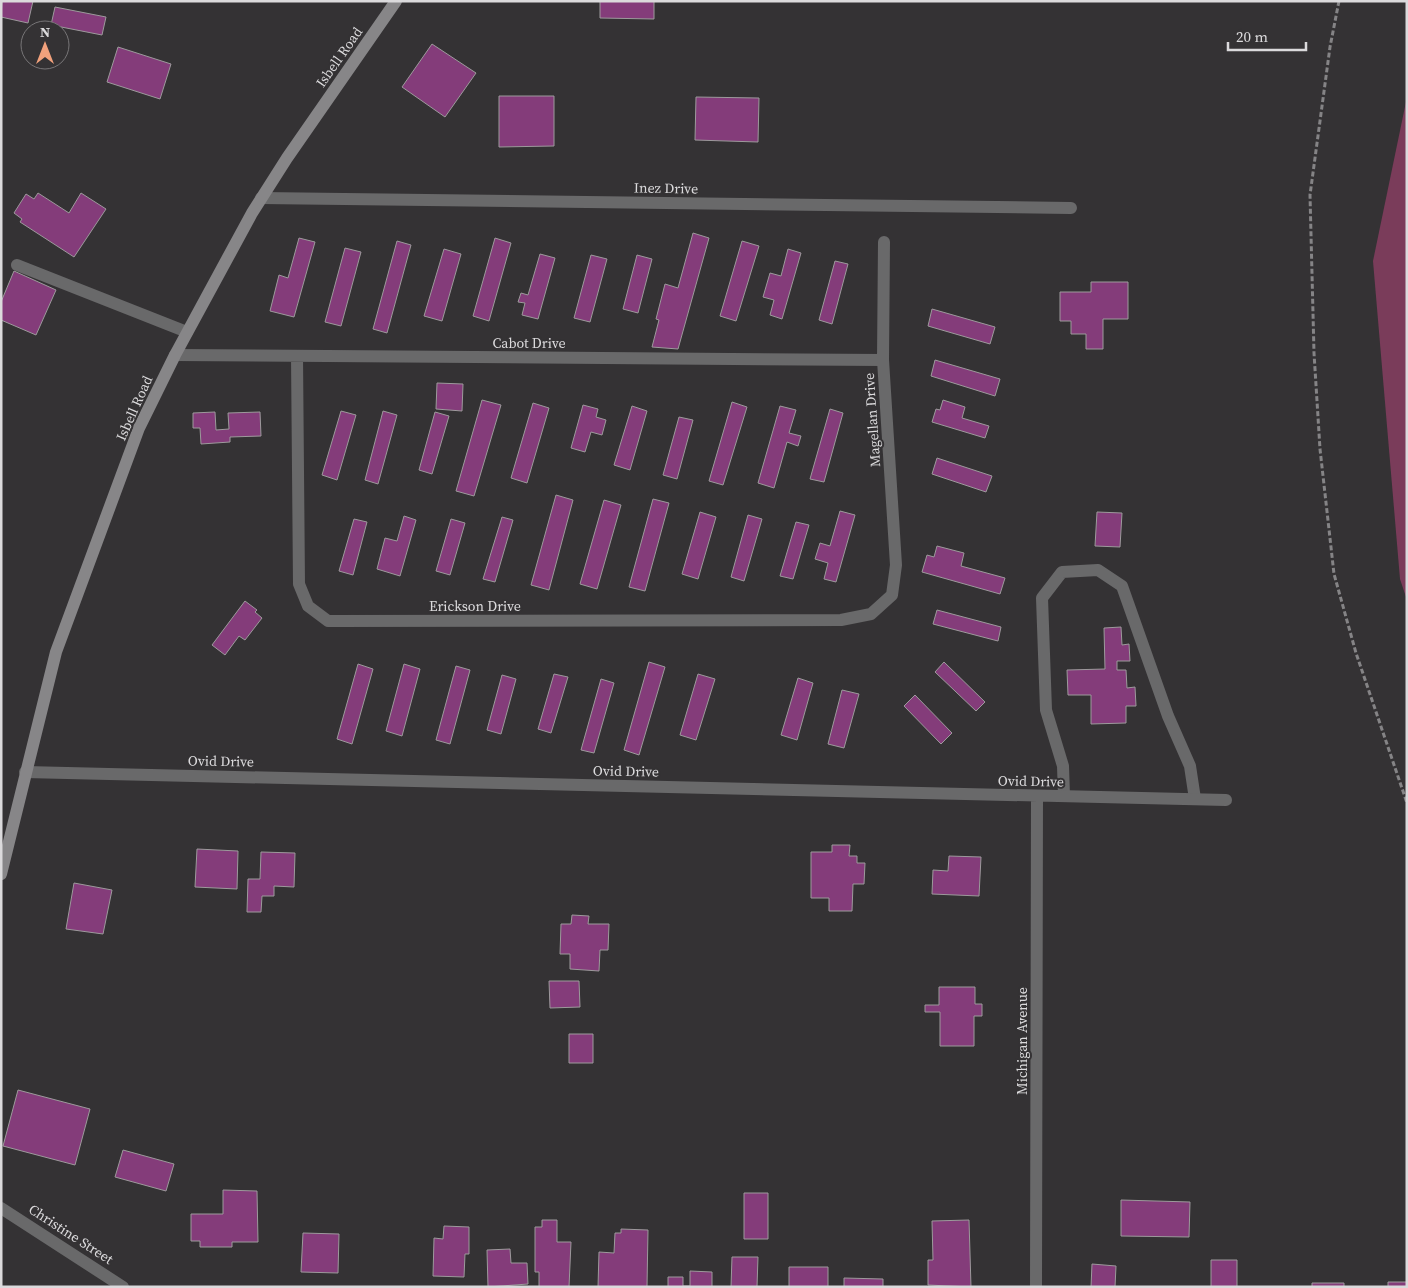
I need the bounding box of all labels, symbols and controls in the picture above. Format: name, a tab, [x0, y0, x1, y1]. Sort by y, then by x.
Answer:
north arrow	[20, 20, 70, 70]
scale bar	[1228, 20, 1306, 52]
text: N	[40, 22, 50, 42]
street label: Isbell Road	[311, 23, 367, 91]
text: 20 m	[1236, 26, 1268, 47]
street label: Inez Drive	[634, 177, 698, 199]
street label: Cabot Drive	[492, 333, 566, 353]
street label: Isbell Road	[111, 372, 157, 444]
street label: Magellan Drive	[859, 372, 885, 468]
street label: Erickson Drive	[429, 596, 521, 616]
street label: Ovid Drive	[188, 750, 254, 772]
street label: Ovid Drive	[593, 760, 659, 782]
street label: Ovid Drive	[998, 770, 1064, 792]
street label: Michigan Avenue	[1012, 987, 1032, 1095]
street label: Christine Street	[25, 1199, 118, 1269]

